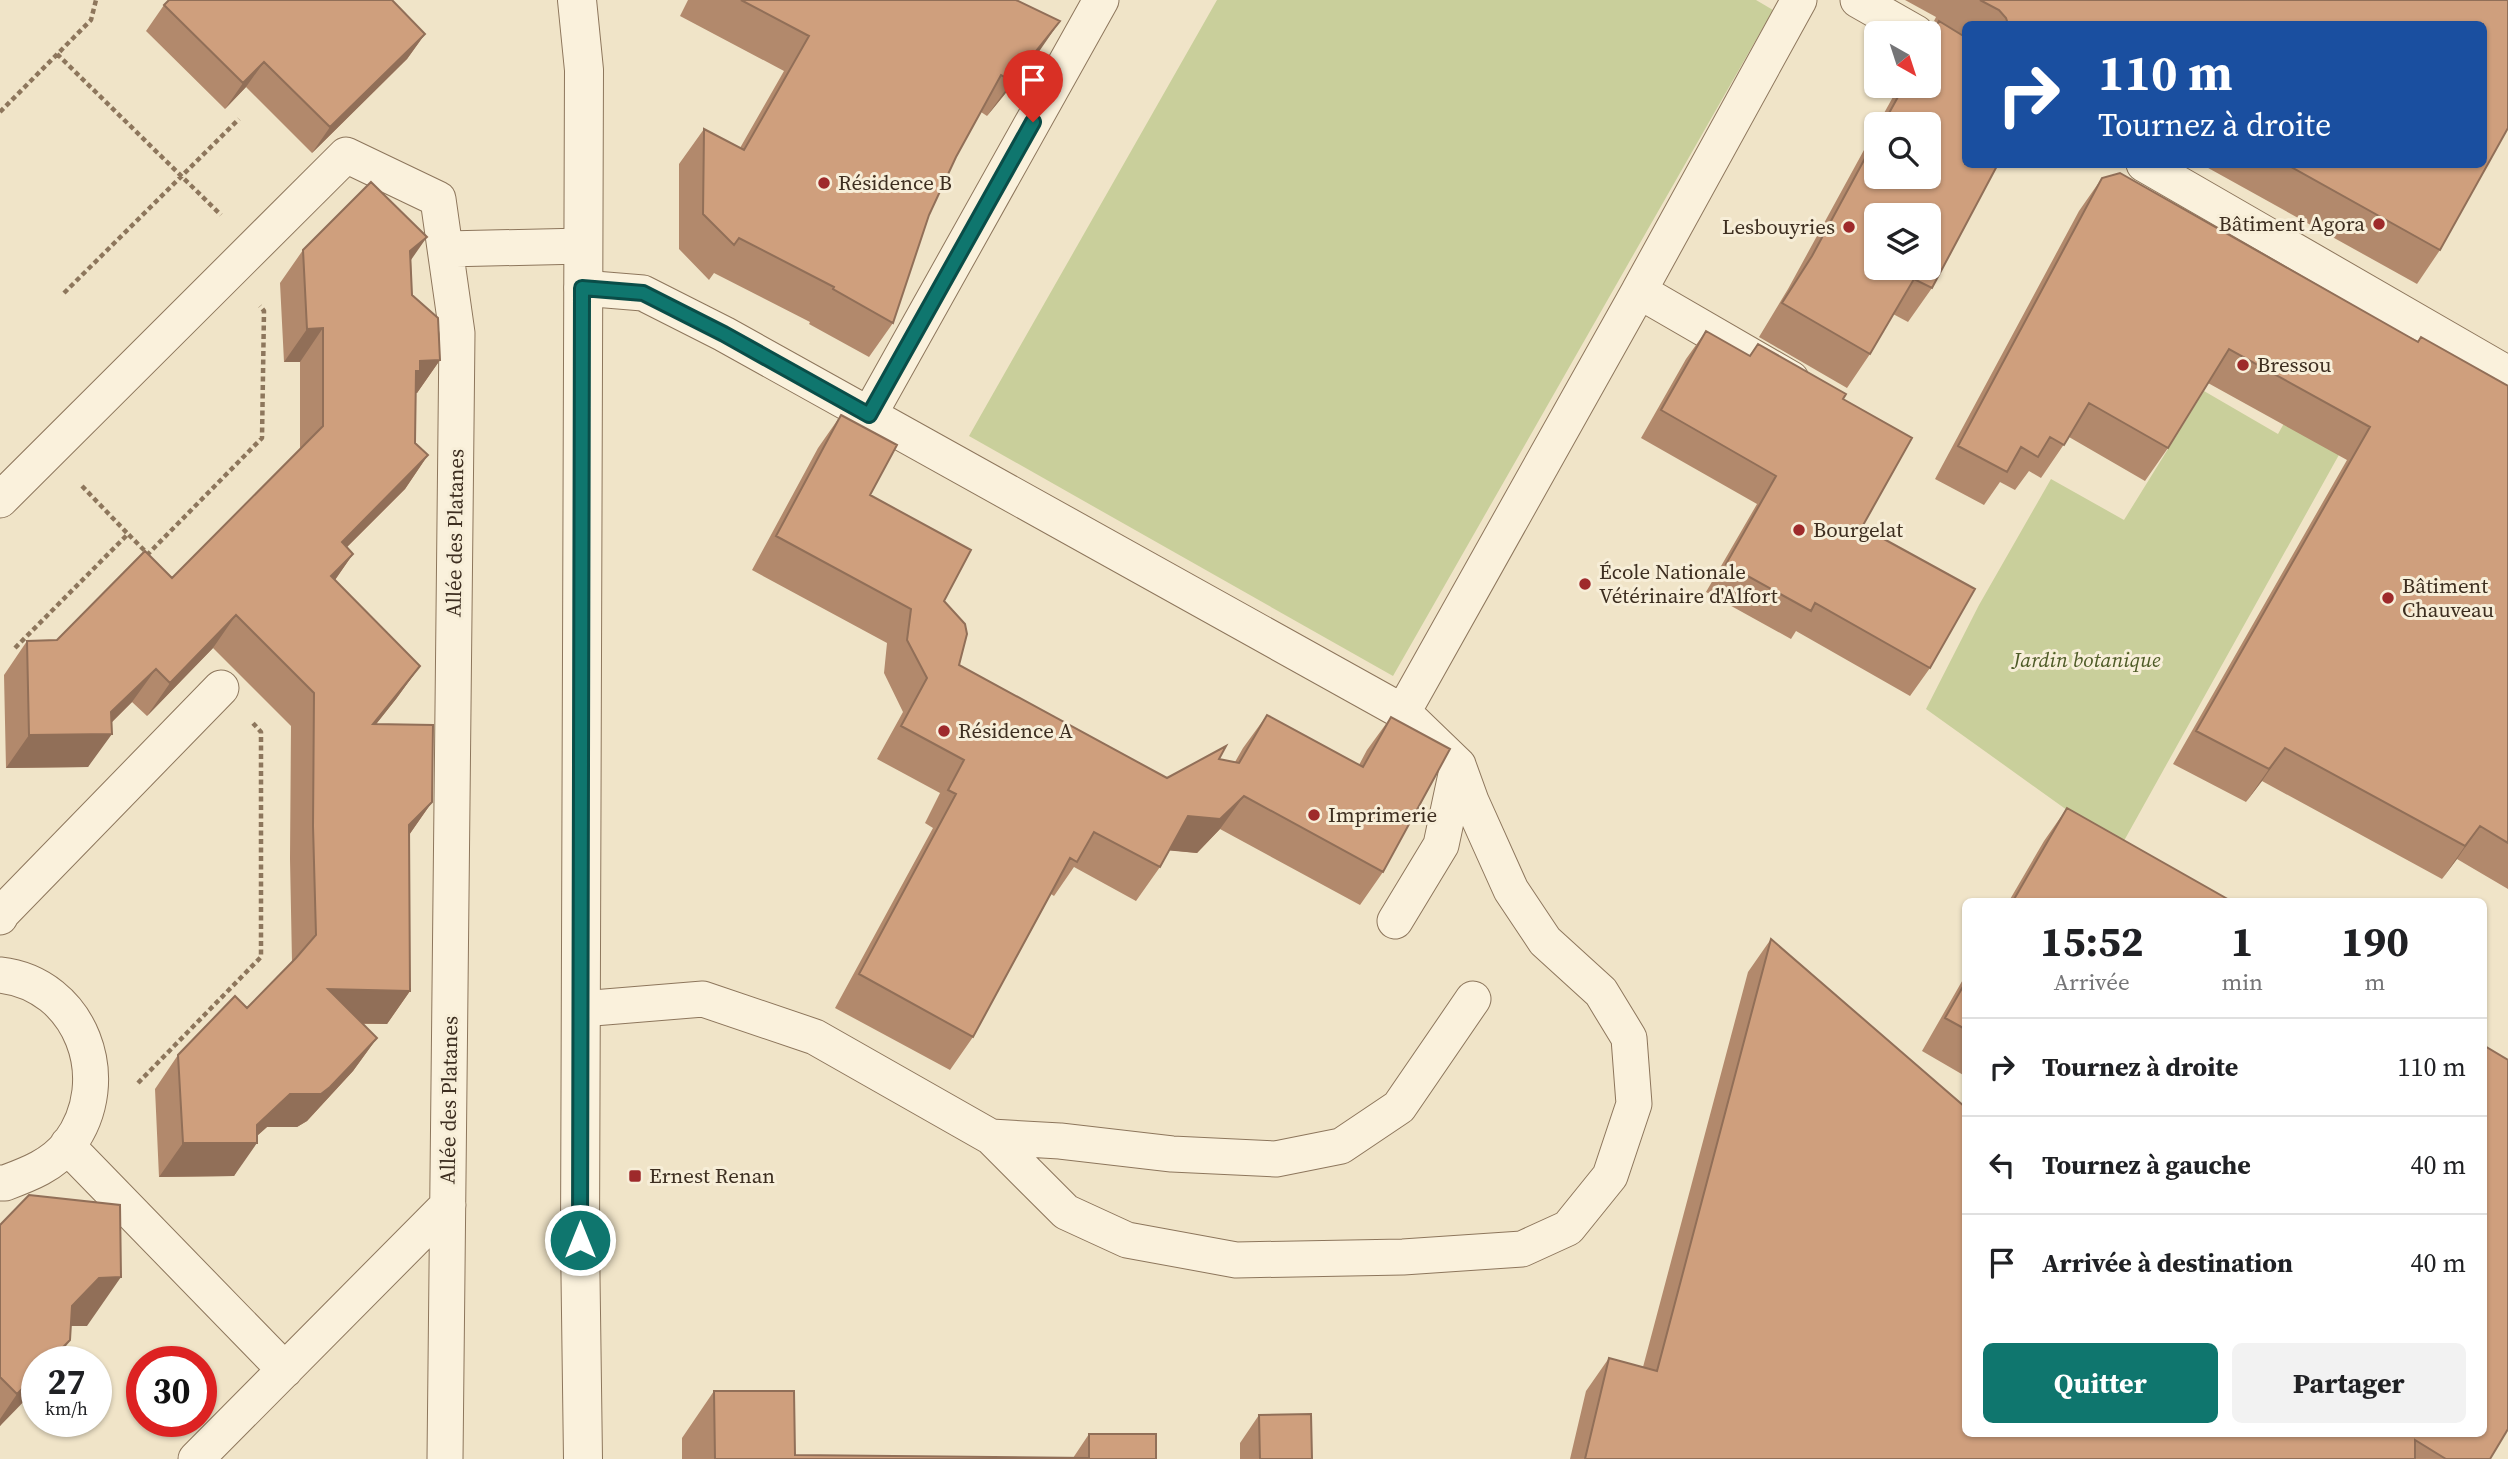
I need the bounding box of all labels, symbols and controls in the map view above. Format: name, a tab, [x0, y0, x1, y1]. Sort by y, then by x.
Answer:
north arrow	[1864, 21, 1941, 98]
map controls	[1864, 21, 1941, 280]
text: 110 m	[2098, 39, 2233, 106]
icon: right	[1983, 49, 2074, 140]
pin	[1003, 50, 1063, 122]
icon: arrive	[1014, 61, 1052, 99]
text: Tournez à droite	[2098, 103, 2331, 147]
button: search	[1864, 112, 1941, 189]
place label: Résidence B	[838, 168, 952, 197]
marker: Résidence B	[816, 175, 832, 191]
button: layers	[1864, 203, 1941, 280]
place label: Bâtiment Agora	[2219, 209, 2365, 238]
place label: Lesbouyries	[1722, 212, 1835, 241]
marker: Bâtiment Agora	[2371, 216, 2387, 232]
marker: Lesbouyries	[1841, 219, 1857, 235]
place label: Bressou	[2257, 350, 2331, 379]
marker: Bressou	[2235, 357, 2251, 373]
street label: Allée des Platanes	[439, 449, 470, 617]
place label: Bourgelat	[1813, 515, 1903, 544]
marker: Bourgelat	[1791, 522, 1807, 538]
place label: École Nationale Vétérinaire d'Alfort	[1599, 557, 1778, 610]
place label: Bâtiment Chauveau	[2402, 571, 2494, 624]
marker: École Nationale Vétérinaire d'Alfort	[1577, 576, 1593, 592]
marker: Bâtiment Chauveau	[2380, 590, 2396, 606]
park label: Jardin botanique	[2011, 645, 2161, 674]
place label: Résidence A	[958, 716, 1073, 745]
marker: Résidence A	[936, 723, 952, 739]
place label: Imprimerie	[1328, 800, 1437, 829]
marker: Imprimerie	[1306, 807, 1322, 823]
text: 15:52	[2040, 912, 2144, 970]
text: 1	[2231, 912, 2254, 970]
text: 190	[2341, 912, 2409, 970]
text: Arrivée	[2054, 966, 2130, 998]
text: min	[2221, 966, 2263, 998]
text: m	[2365, 966, 2385, 998]
street label: Allée des Platanes	[433, 1016, 464, 1184]
icon: right	[1983, 1048, 2021, 1086]
text: Tournez à droite	[2042, 1049, 2238, 1085]
text: 110 m	[2398, 1049, 2466, 1085]
icon: left	[1983, 1146, 2021, 1184]
text: Tournez à gauche	[2042, 1147, 2251, 1183]
text: 40 m	[2411, 1147, 2466, 1183]
place label: Ernest Renan	[649, 1161, 775, 1190]
marker: Ernest Renan	[627, 1168, 643, 1184]
position arrow	[543, 1203, 617, 1277]
icon: arrive	[1983, 1244, 2021, 1282]
text: Arrivée à destination	[2042, 1245, 2293, 1281]
text: 40 m	[2411, 1245, 2466, 1281]
button: Quitter	[1983, 1343, 2218, 1423]
button: Partager	[2232, 1343, 2466, 1423]
speed limit sign: 30	[126, 1346, 217, 1437]
text: 27	[48, 1358, 85, 1406]
text: km/h	[45, 1396, 88, 1421]

